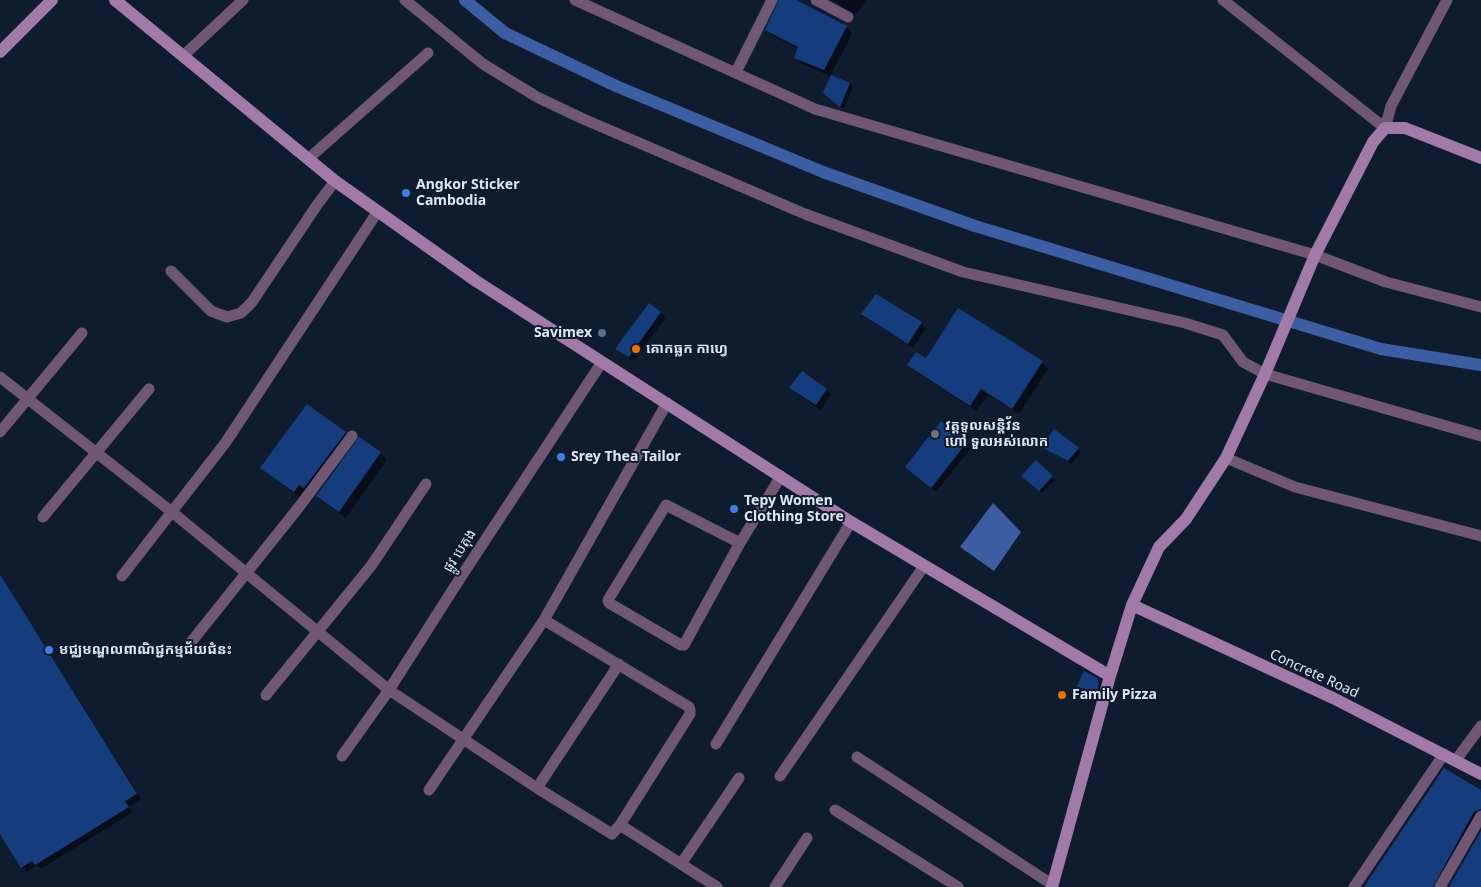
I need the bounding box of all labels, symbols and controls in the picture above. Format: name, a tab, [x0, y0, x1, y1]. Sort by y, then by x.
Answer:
place label: Angkor Sticker Cambodia	[416, 177, 519, 210]
marker: Angkor Sticker Cambodia	[400, 187, 412, 199]
place label: Savimex	[534, 325, 592, 341]
marker: Savimex	[596, 327, 608, 339]
place label: គោកធ្លក កាហ្វេ	[646, 341, 728, 357]
marker: គោកធ្លក កាហ្វេ	[630, 343, 642, 355]
place label: វត្តទូលសន្តិវ័ន ហៅ ទួលអស់លោក	[945, 418, 1048, 451]
marker: វត្តទូលសន្តិវ័ន ហៅ ទួលអស់លោក	[929, 428, 941, 440]
place label: Srey Thea Tailor	[571, 449, 681, 465]
marker: Srey Thea Tailor	[555, 451, 567, 463]
place label: Tepy Women Clothing Store	[744, 493, 844, 526]
marker: Tepy Women Clothing Store	[728, 503, 740, 515]
street label: ផ្លូវ បេតុង	[440, 526, 480, 576]
place label: មជ្ឈមណ្ឌលពាណិជ្ជកម្មជ័យជំនះ	[59, 642, 232, 658]
marker: មជ្ឈមណ្ឌលពាណិជ្ជកម្មជ័យជំនះ	[43, 644, 55, 656]
street label: Concrete Road	[1267, 646, 1361, 702]
place label: Family Pizza	[1072, 687, 1157, 703]
marker: Family Pizza	[1056, 689, 1068, 701]

